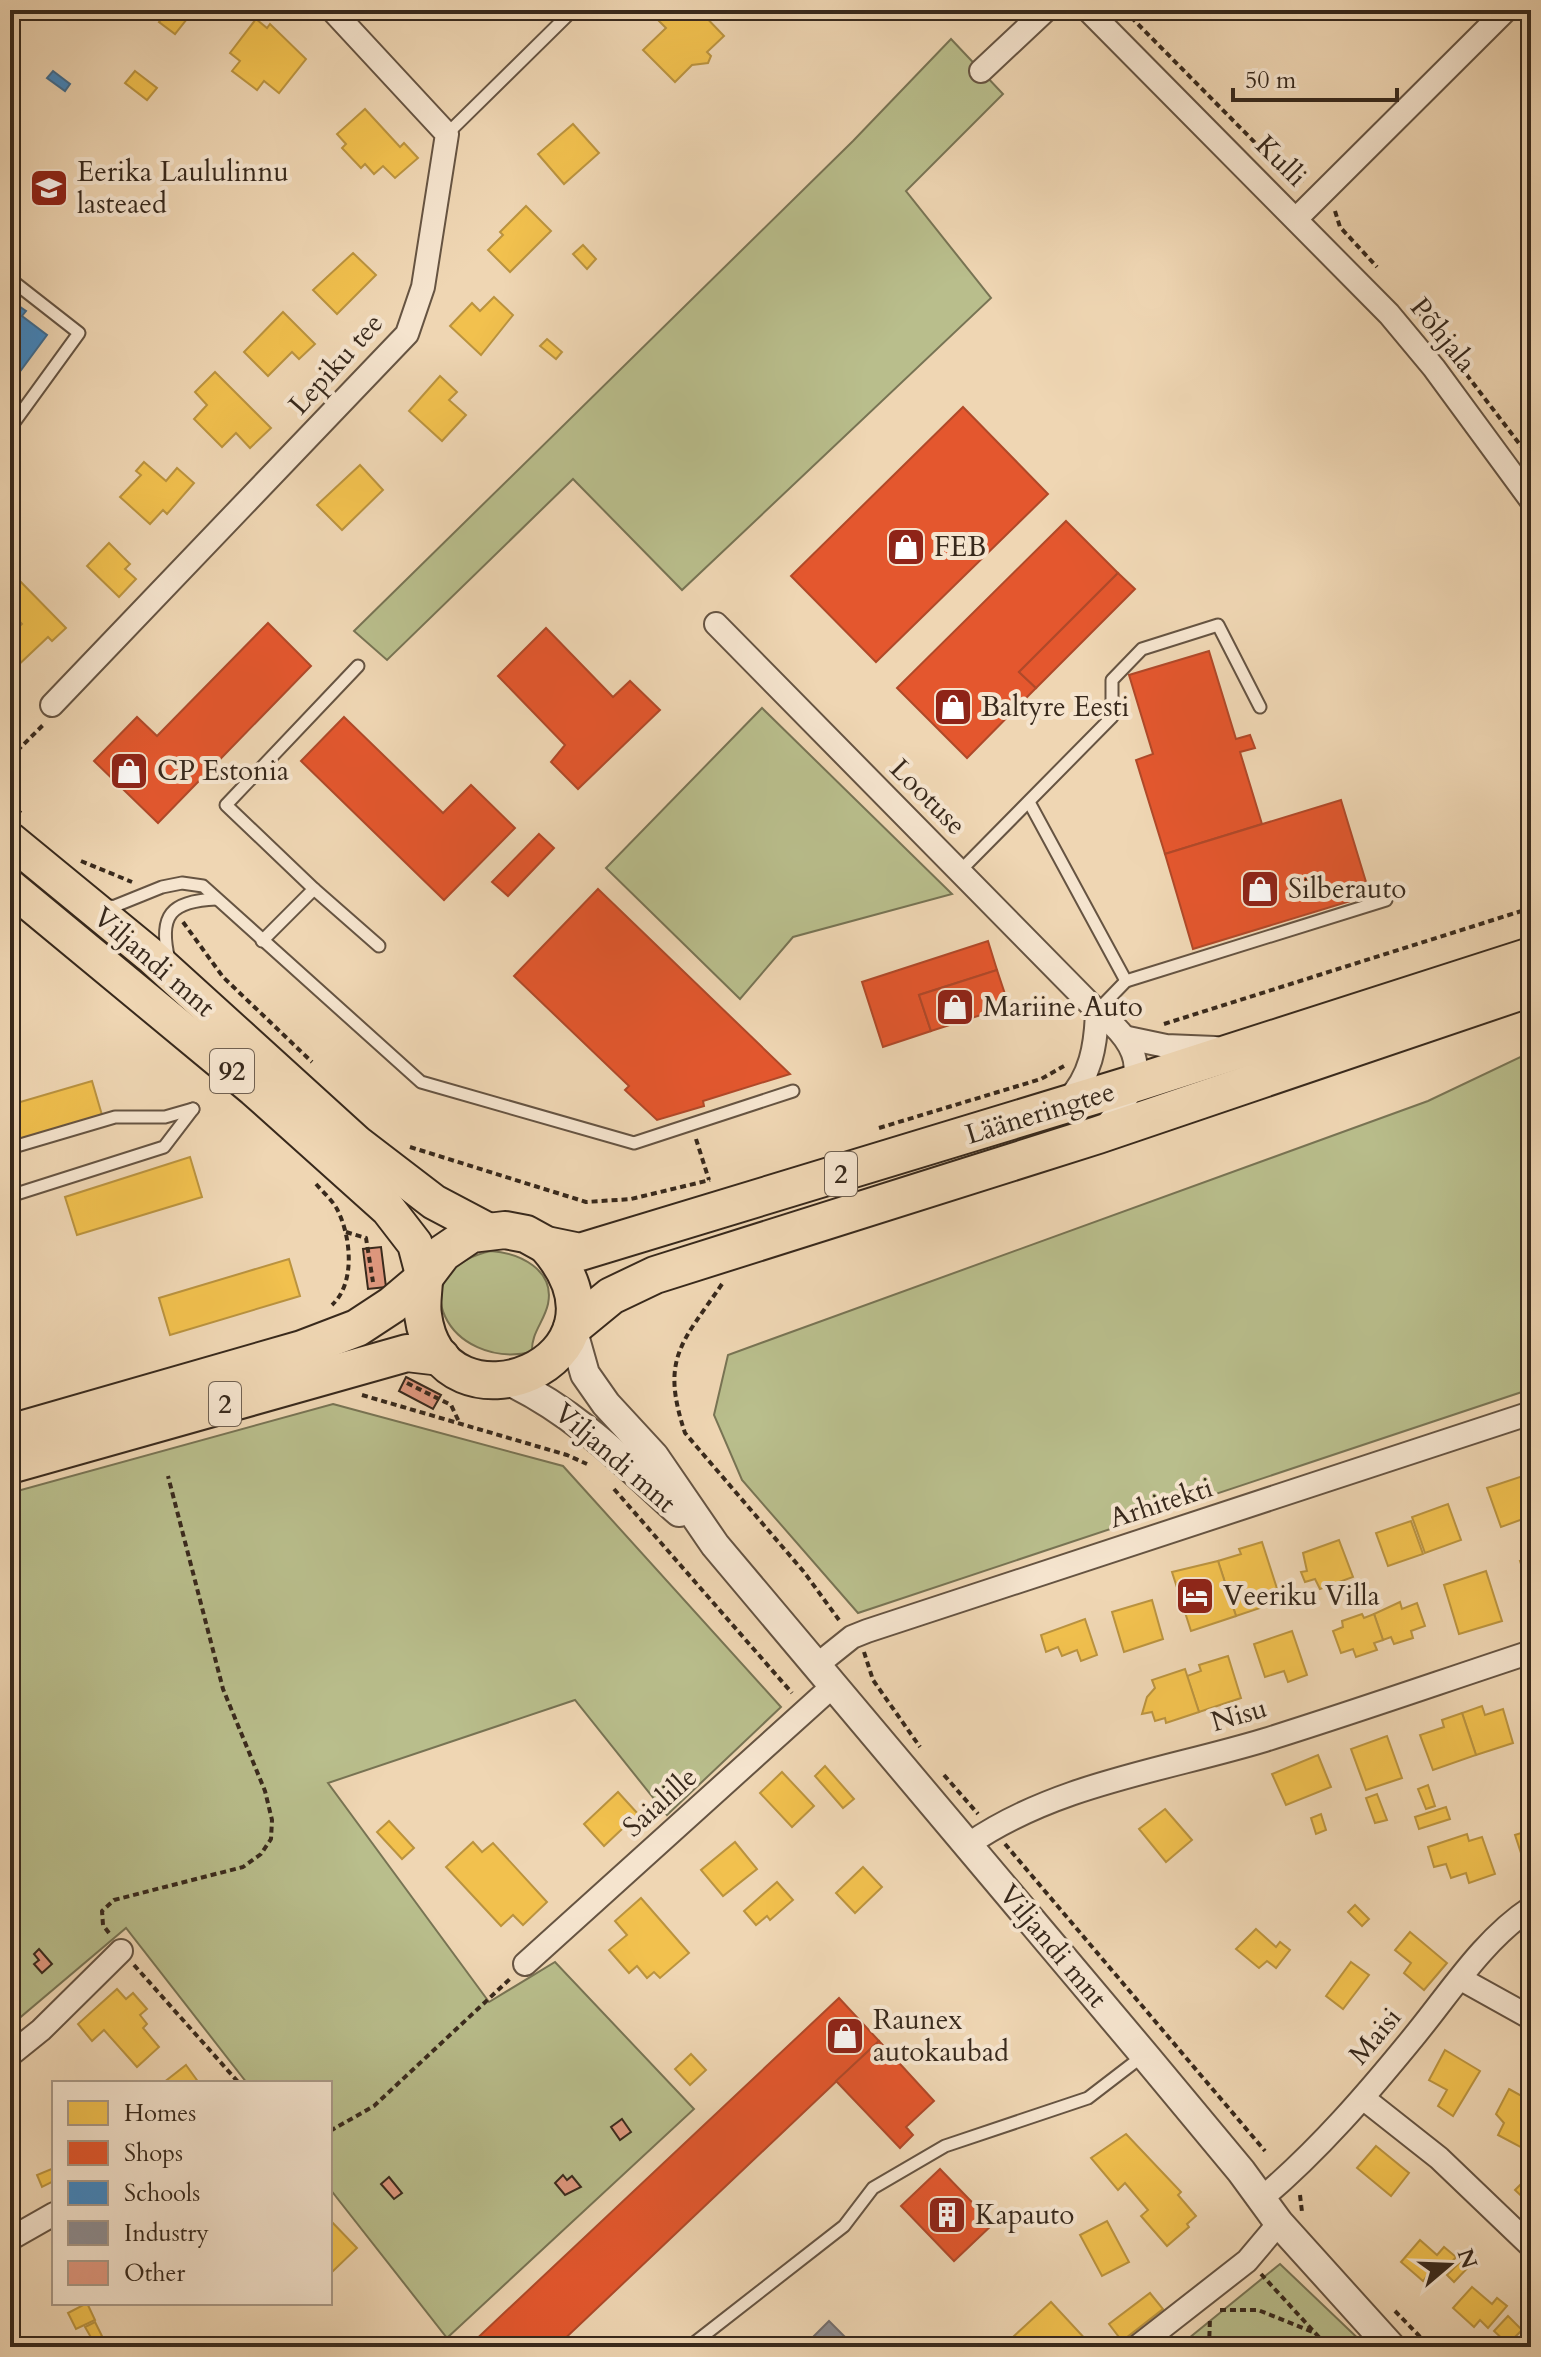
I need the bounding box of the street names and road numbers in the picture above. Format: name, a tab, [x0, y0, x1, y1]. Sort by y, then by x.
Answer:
street label: Kulli	[1247, 127, 1315, 195]
street label: Põhjala	[1401, 290, 1485, 380]
street label: Lepiku tee	[280, 305, 392, 423]
street label: Lootuse	[882, 751, 974, 843]
street label: Viljandi mnt	[85, 898, 223, 1026]
road number: 92	[210, 1049, 254, 1093]
street label: Lääneringtee	[961, 1072, 1119, 1154]
road number: 2	[825, 1152, 857, 1196]
road number: 2	[209, 1382, 241, 1426]
street label: Viljandi mnt	[546, 1394, 684, 1522]
street label: Arhitekti	[1104, 1468, 1218, 1538]
street label: Nisu	[1207, 1689, 1271, 1741]
street label: Saialille	[615, 1758, 705, 1846]
street label: Viljandi mnt	[990, 1876, 1116, 2016]
street label: Maisi	[1340, 1999, 1410, 2073]

